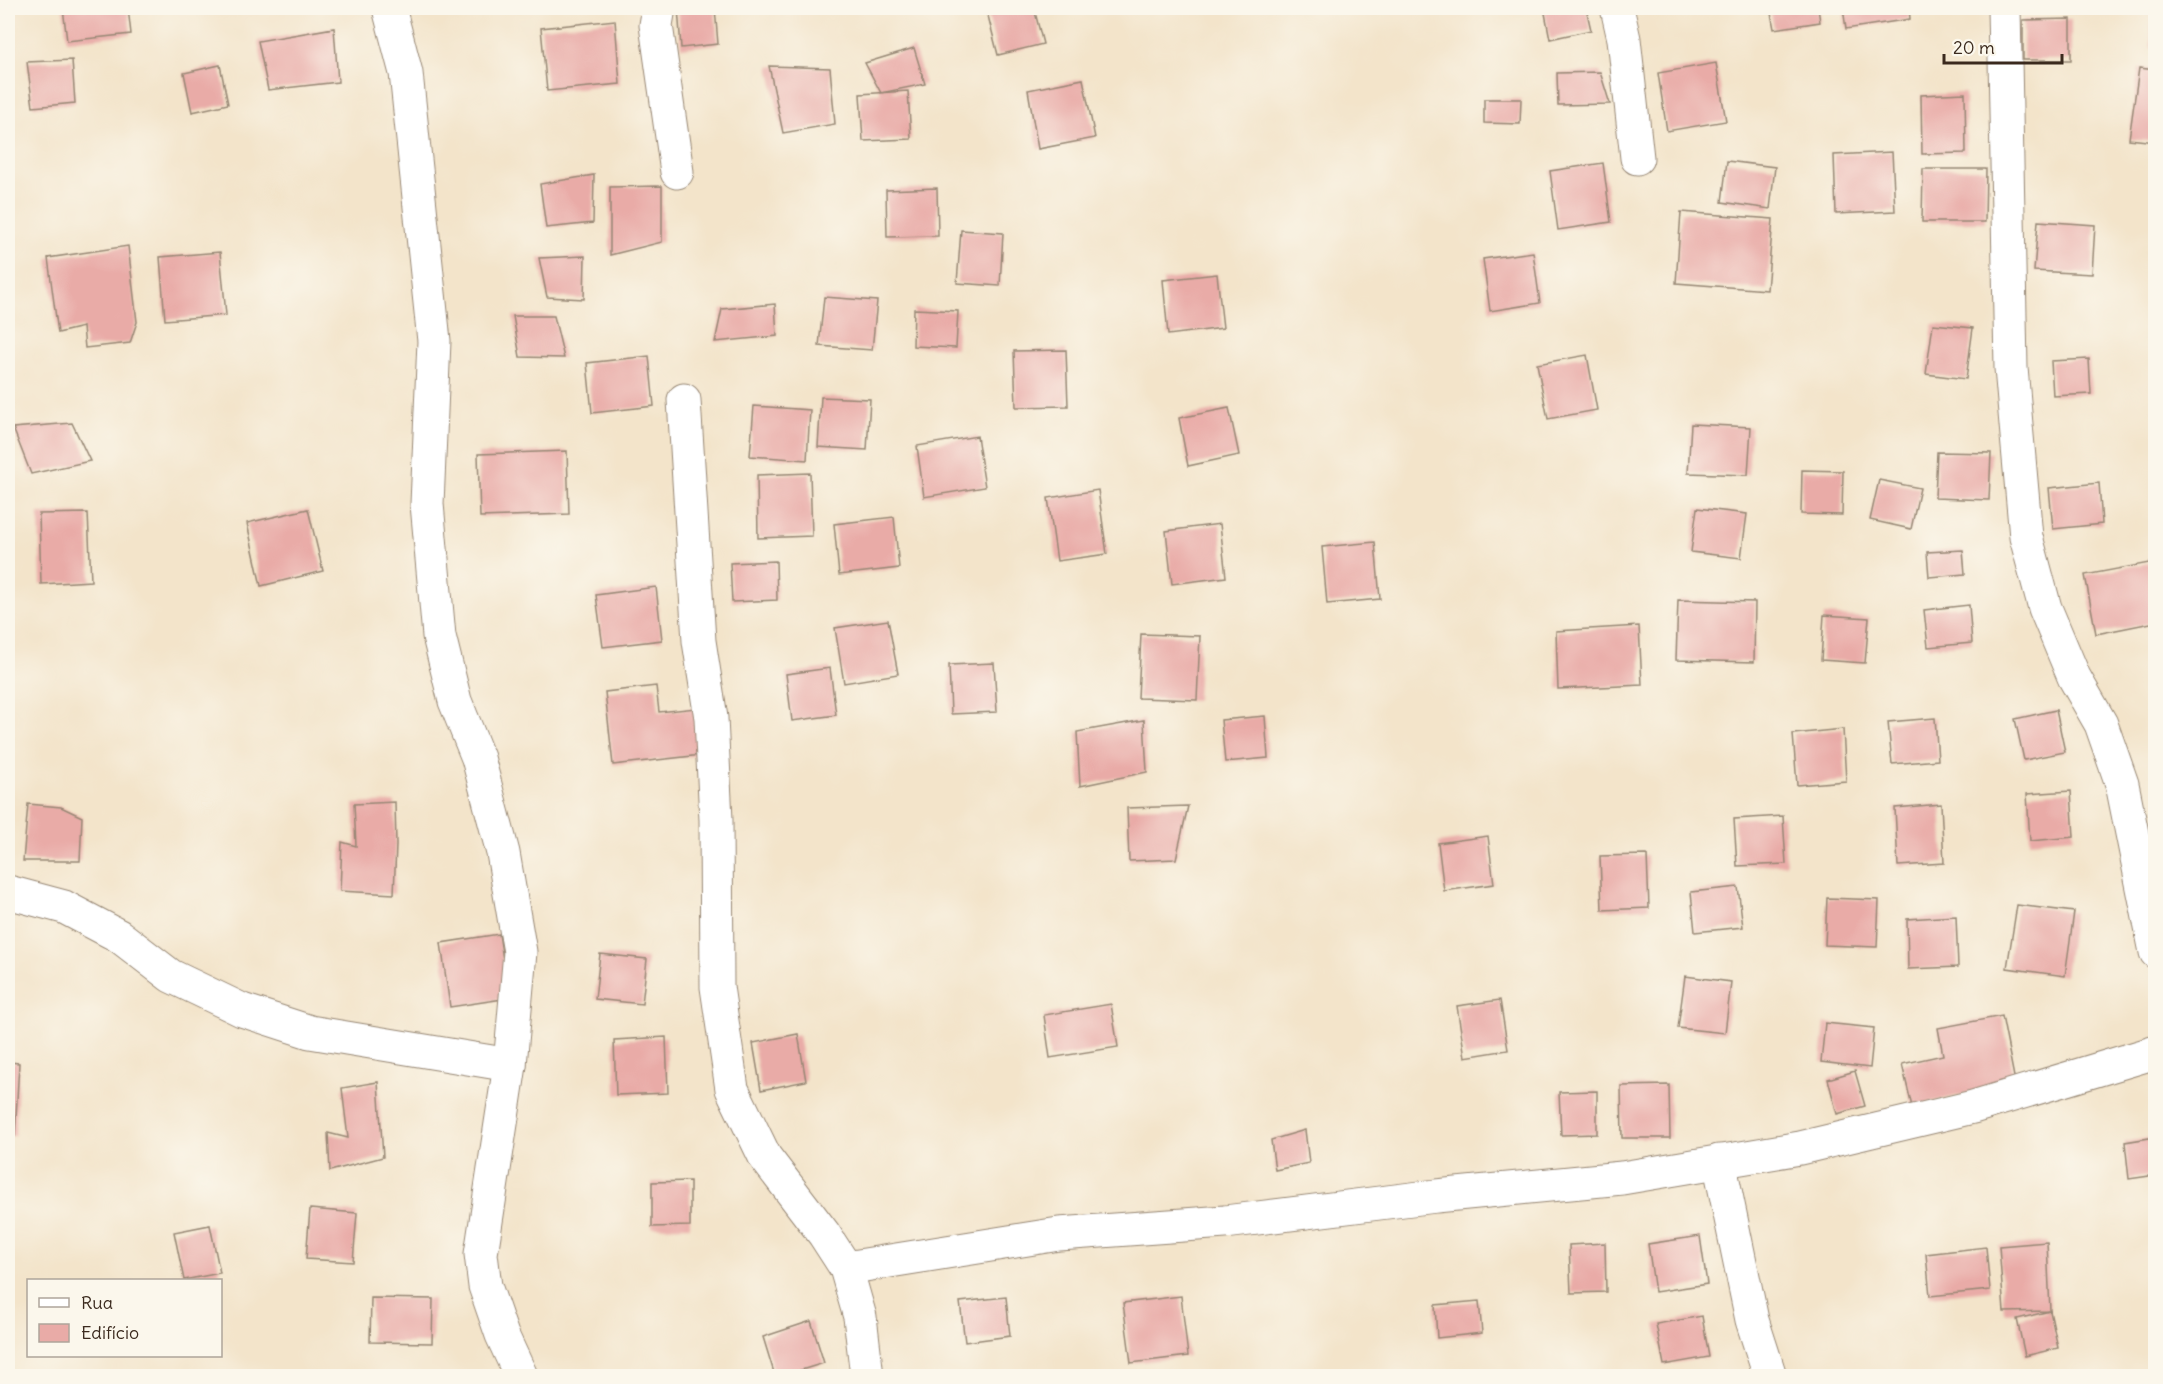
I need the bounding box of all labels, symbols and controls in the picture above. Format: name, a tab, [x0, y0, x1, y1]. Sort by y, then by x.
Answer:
scale bar	[1944, 27, 2062, 65]
text: 20 m	[1953, 36, 1995, 59]
legend	[27, 1279, 222, 1357]
text: Rua	[81, 1291, 113, 1314]
text: Edifício	[81, 1321, 139, 1344]

